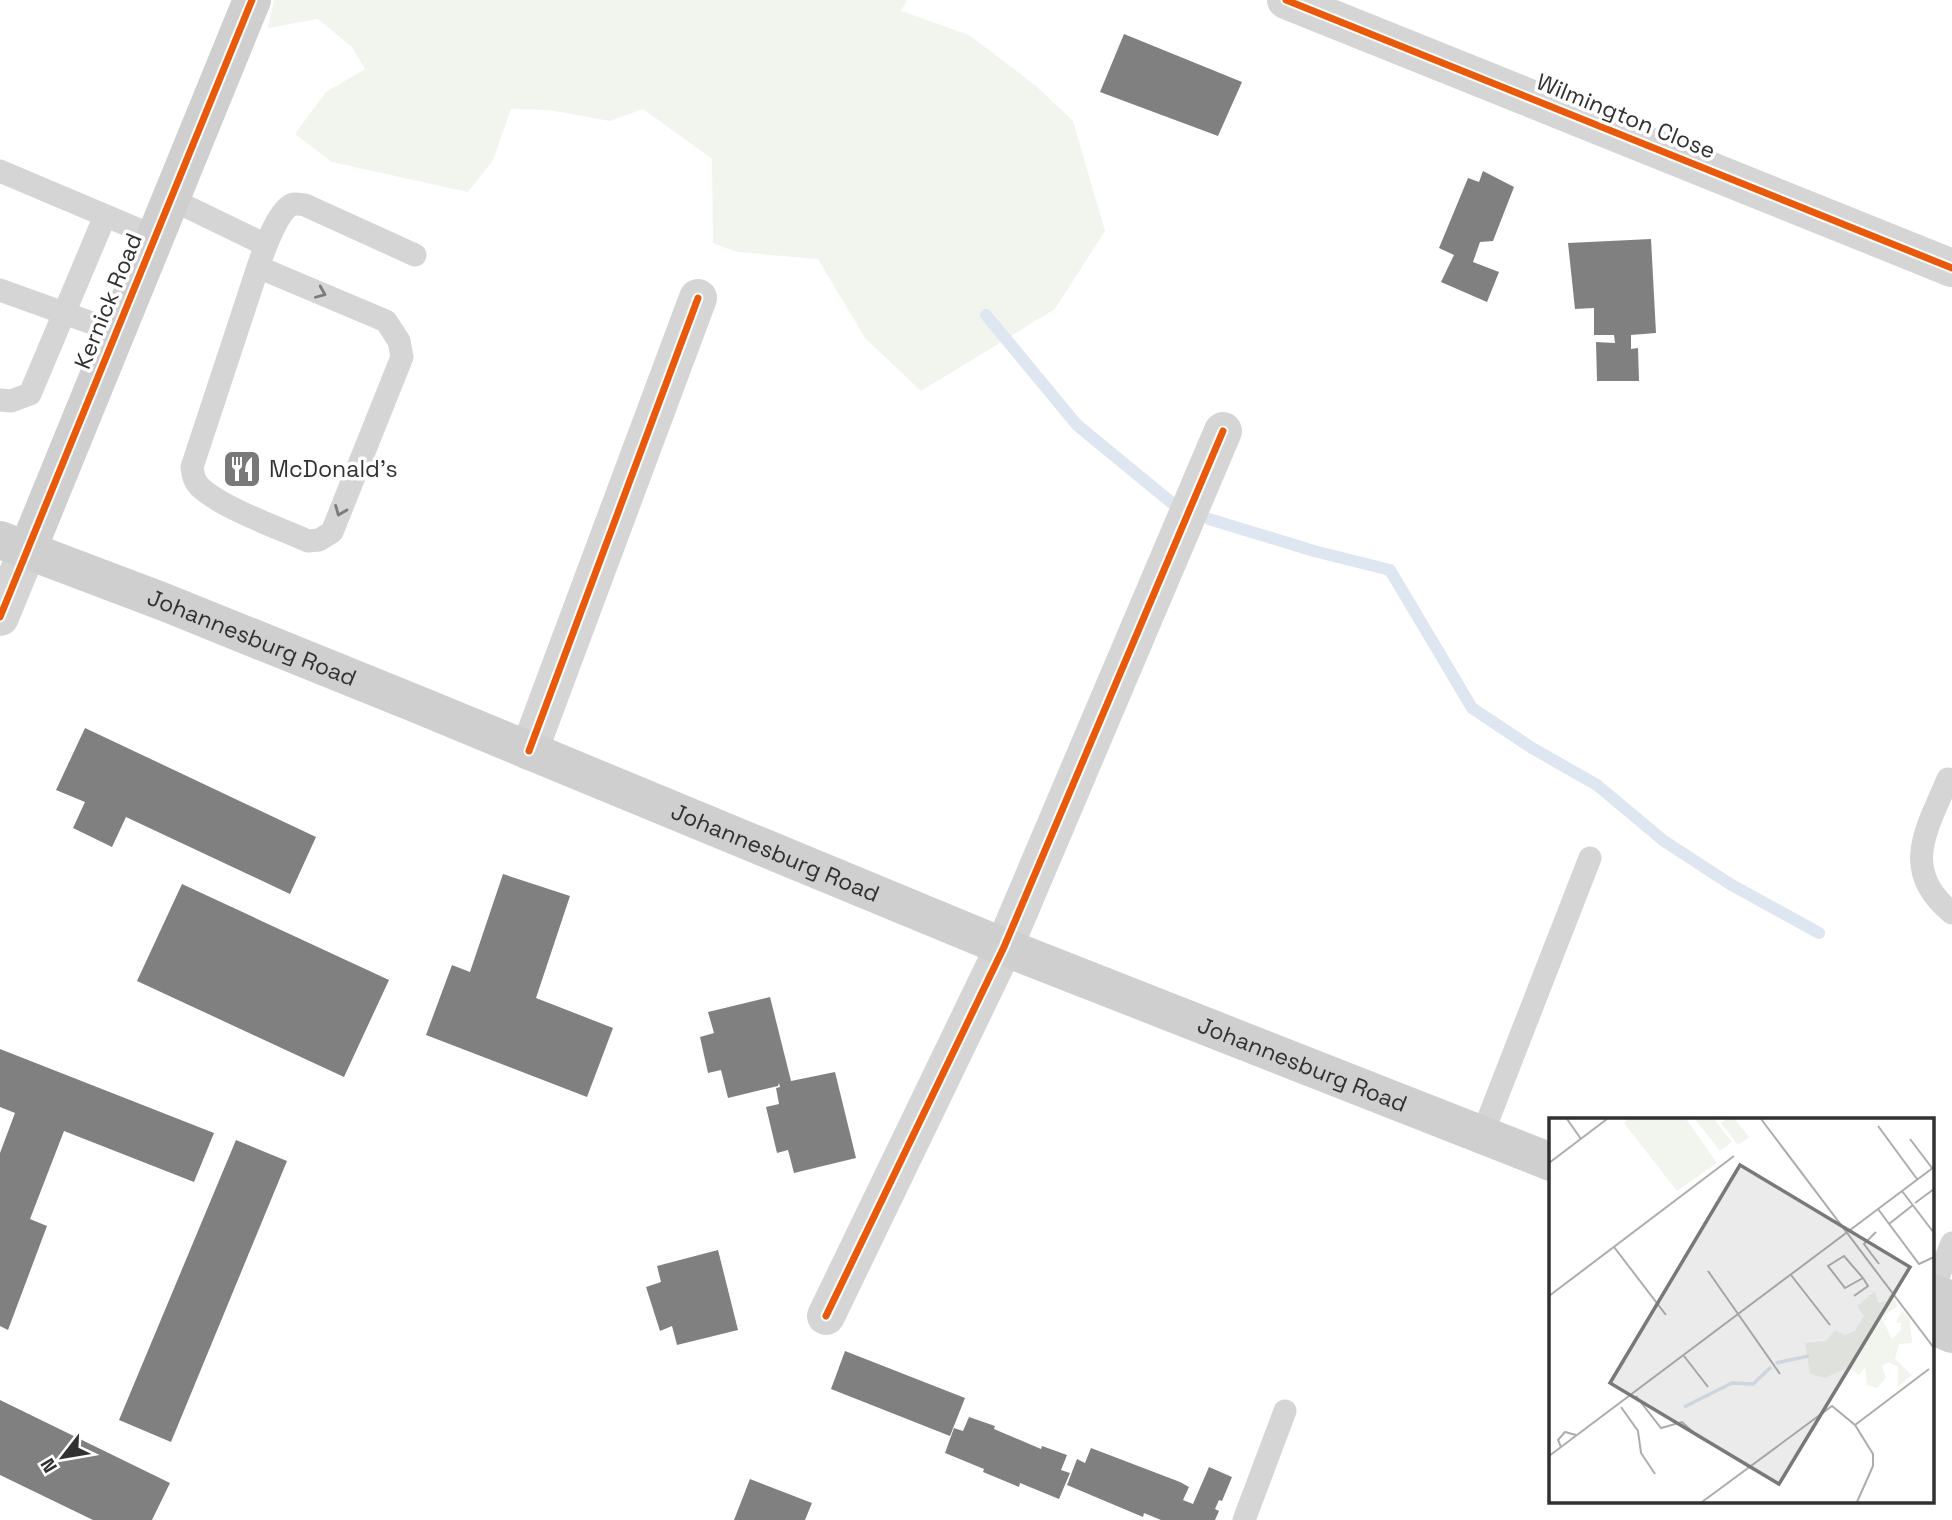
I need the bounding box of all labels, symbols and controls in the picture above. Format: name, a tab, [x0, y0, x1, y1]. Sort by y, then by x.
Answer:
street label: Wilmington Close	[1532, 66, 1720, 166]
street label: Kernick Road	[67, 229, 149, 373]
one-way arrow	[314, 285, 326, 299]
restaurant icon: McDonald's	[221, 448, 263, 490]
place label: McDonald's	[269, 454, 398, 484]
one-way arrow	[335, 504, 349, 516]
street label: Johannesburg Road	[143, 582, 361, 693]
street label: Johannesburg Road	[667, 796, 884, 909]
street label: Johannesburg Road	[1193, 1010, 1412, 1119]
inset map	[1549, 1118, 1934, 1502]
north arrow	[28, 1422, 98, 1492]
text: N	[35, 1454, 63, 1477]

